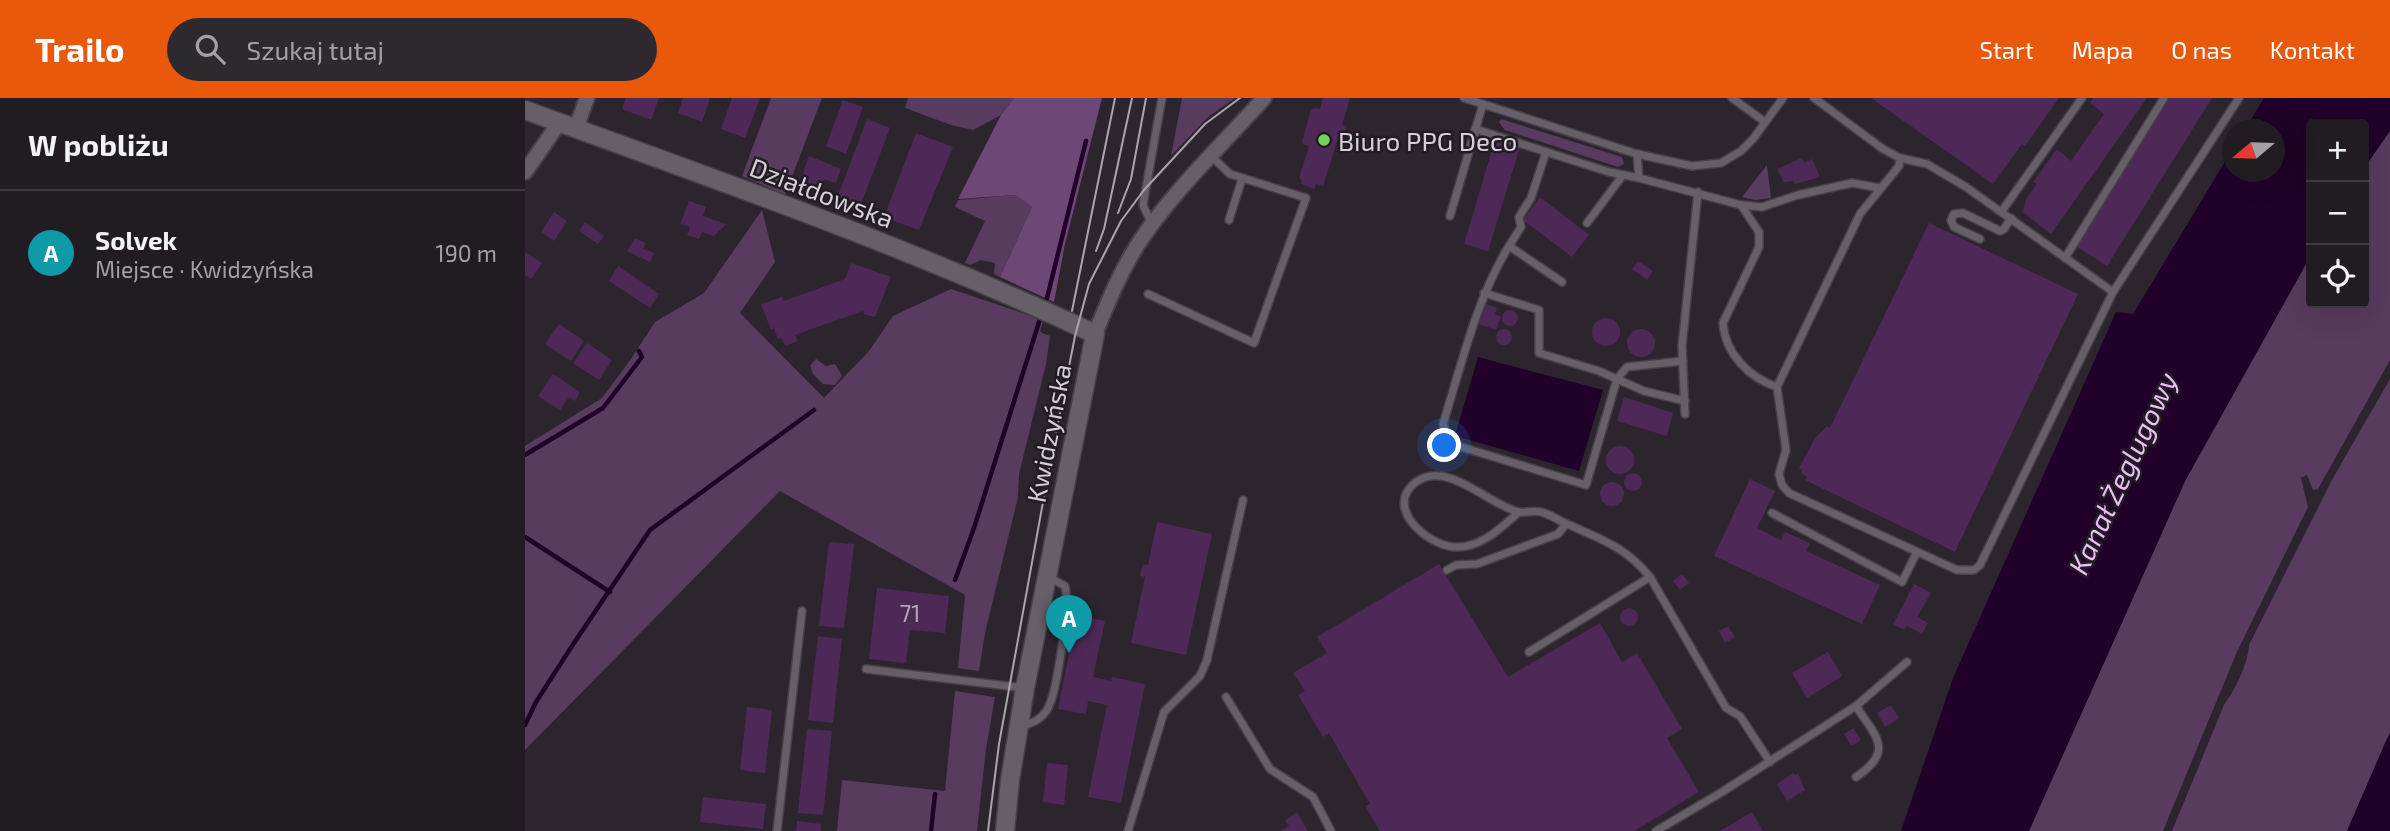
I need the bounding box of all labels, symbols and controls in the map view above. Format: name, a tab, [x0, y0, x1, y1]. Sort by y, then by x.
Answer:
search box	[167, 18, 657, 81]
text: Trailo	[35, 29, 125, 69]
icon: search	[191, 30, 229, 68]
text: Szukaj tutaj	[247, 34, 384, 65]
text: Start	[1979, 35, 2034, 64]
text: Mapa	[2072, 35, 2133, 64]
text: O nas	[2171, 35, 2232, 64]
text: Kontakt	[2270, 35, 2355, 64]
north arrow	[2222, 119, 2285, 182]
map controls	[2306, 119, 2369, 308]
button: +	[2306, 119, 2369, 182]
place label: Biuro PPG Deco	[1338, 125, 1517, 156]
text: W pobliżu	[28, 126, 169, 162]
marker: Biuro PPG Deco	[1316, 132, 1332, 148]
street label: Działdowska	[746, 150, 898, 234]
button: −	[2306, 182, 2369, 245]
text: Solvek	[95, 224, 177, 255]
text: A	[43, 239, 59, 267]
text: 190 m	[436, 239, 497, 267]
button: locate	[2306, 245, 2369, 308]
text: Miejsce · Kwidzyńska	[95, 255, 314, 283]
street label: Kwidzyńska	[1019, 361, 1077, 505]
water label: Kanał Żeglugowy	[2060, 366, 2184, 580]
your location	[1427, 428, 1461, 462]
pin: A	[1046, 595, 1092, 653]
house number: 71	[900, 599, 920, 627]

